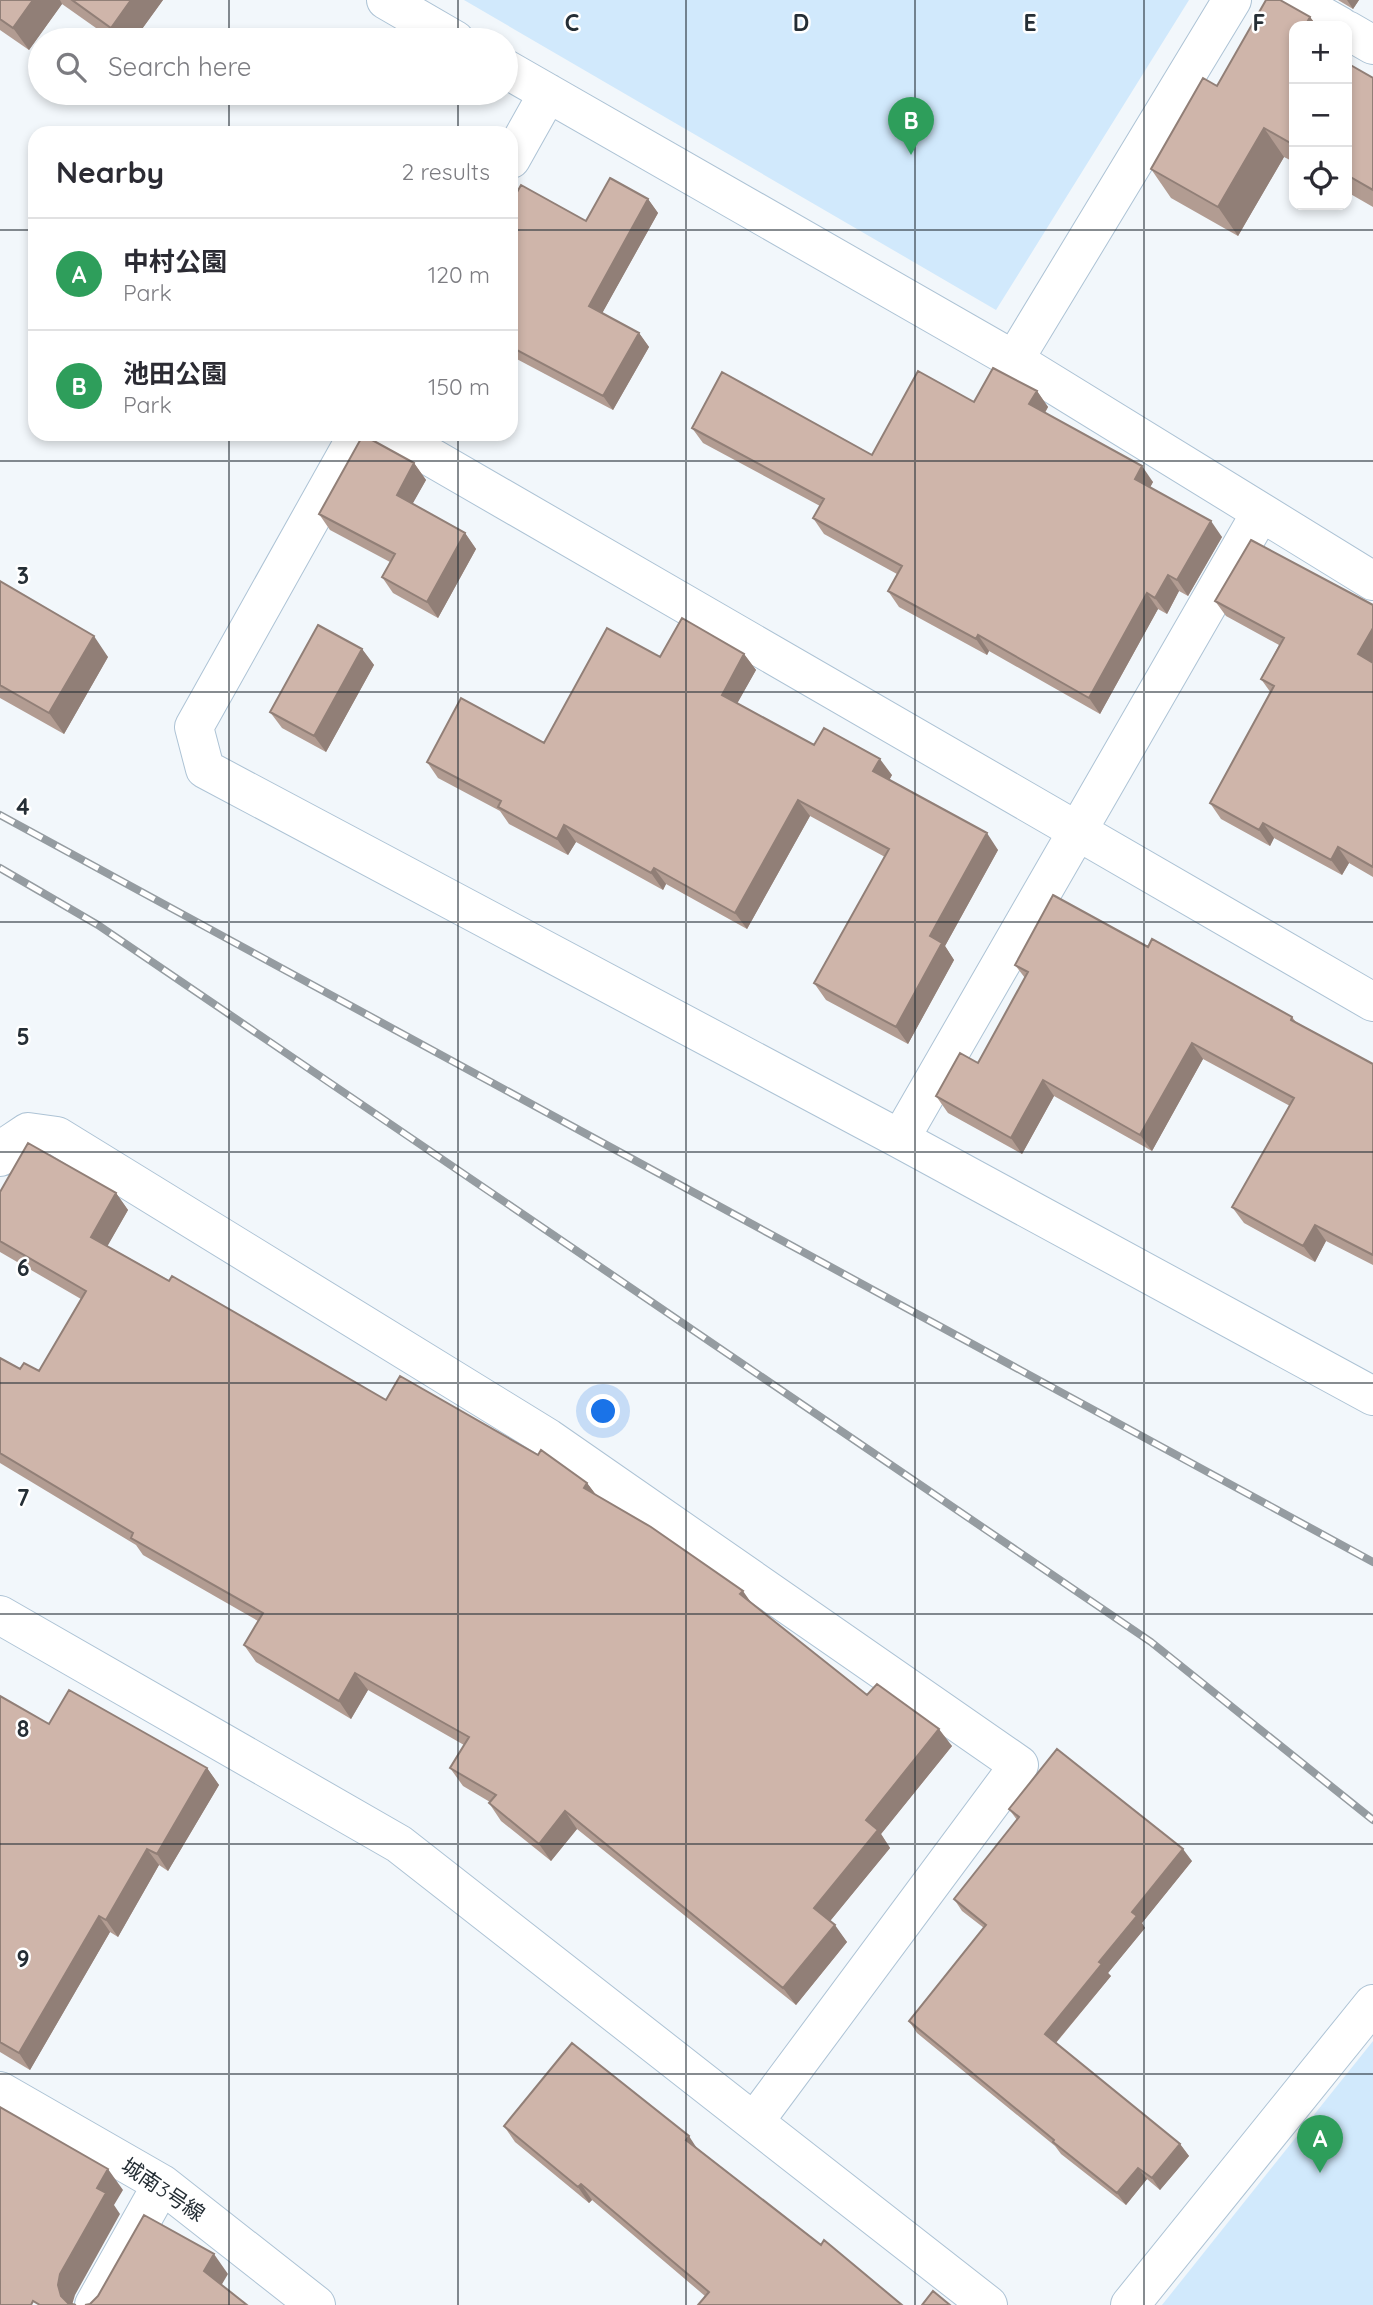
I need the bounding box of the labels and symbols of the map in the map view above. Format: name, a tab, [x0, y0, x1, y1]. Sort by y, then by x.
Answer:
text: C	[565, 8, 579, 37]
text: D	[793, 8, 809, 37]
text: E	[1023, 8, 1037, 37]
text: F	[1253, 8, 1265, 37]
pin: B	[888, 97, 934, 155]
text: 3	[17, 561, 29, 590]
text: 4	[16, 792, 30, 821]
text: 5	[16, 1022, 30, 1051]
text: 6	[17, 1253, 29, 1282]
your location	[586, 1394, 620, 1428]
text: 7	[17, 1483, 30, 1512]
text: 8	[17, 1714, 29, 1743]
text: 9	[16, 1944, 30, 1973]
pin: A	[1297, 2115, 1343, 2173]
street label: 城南3号線	[117, 2152, 210, 2227]

